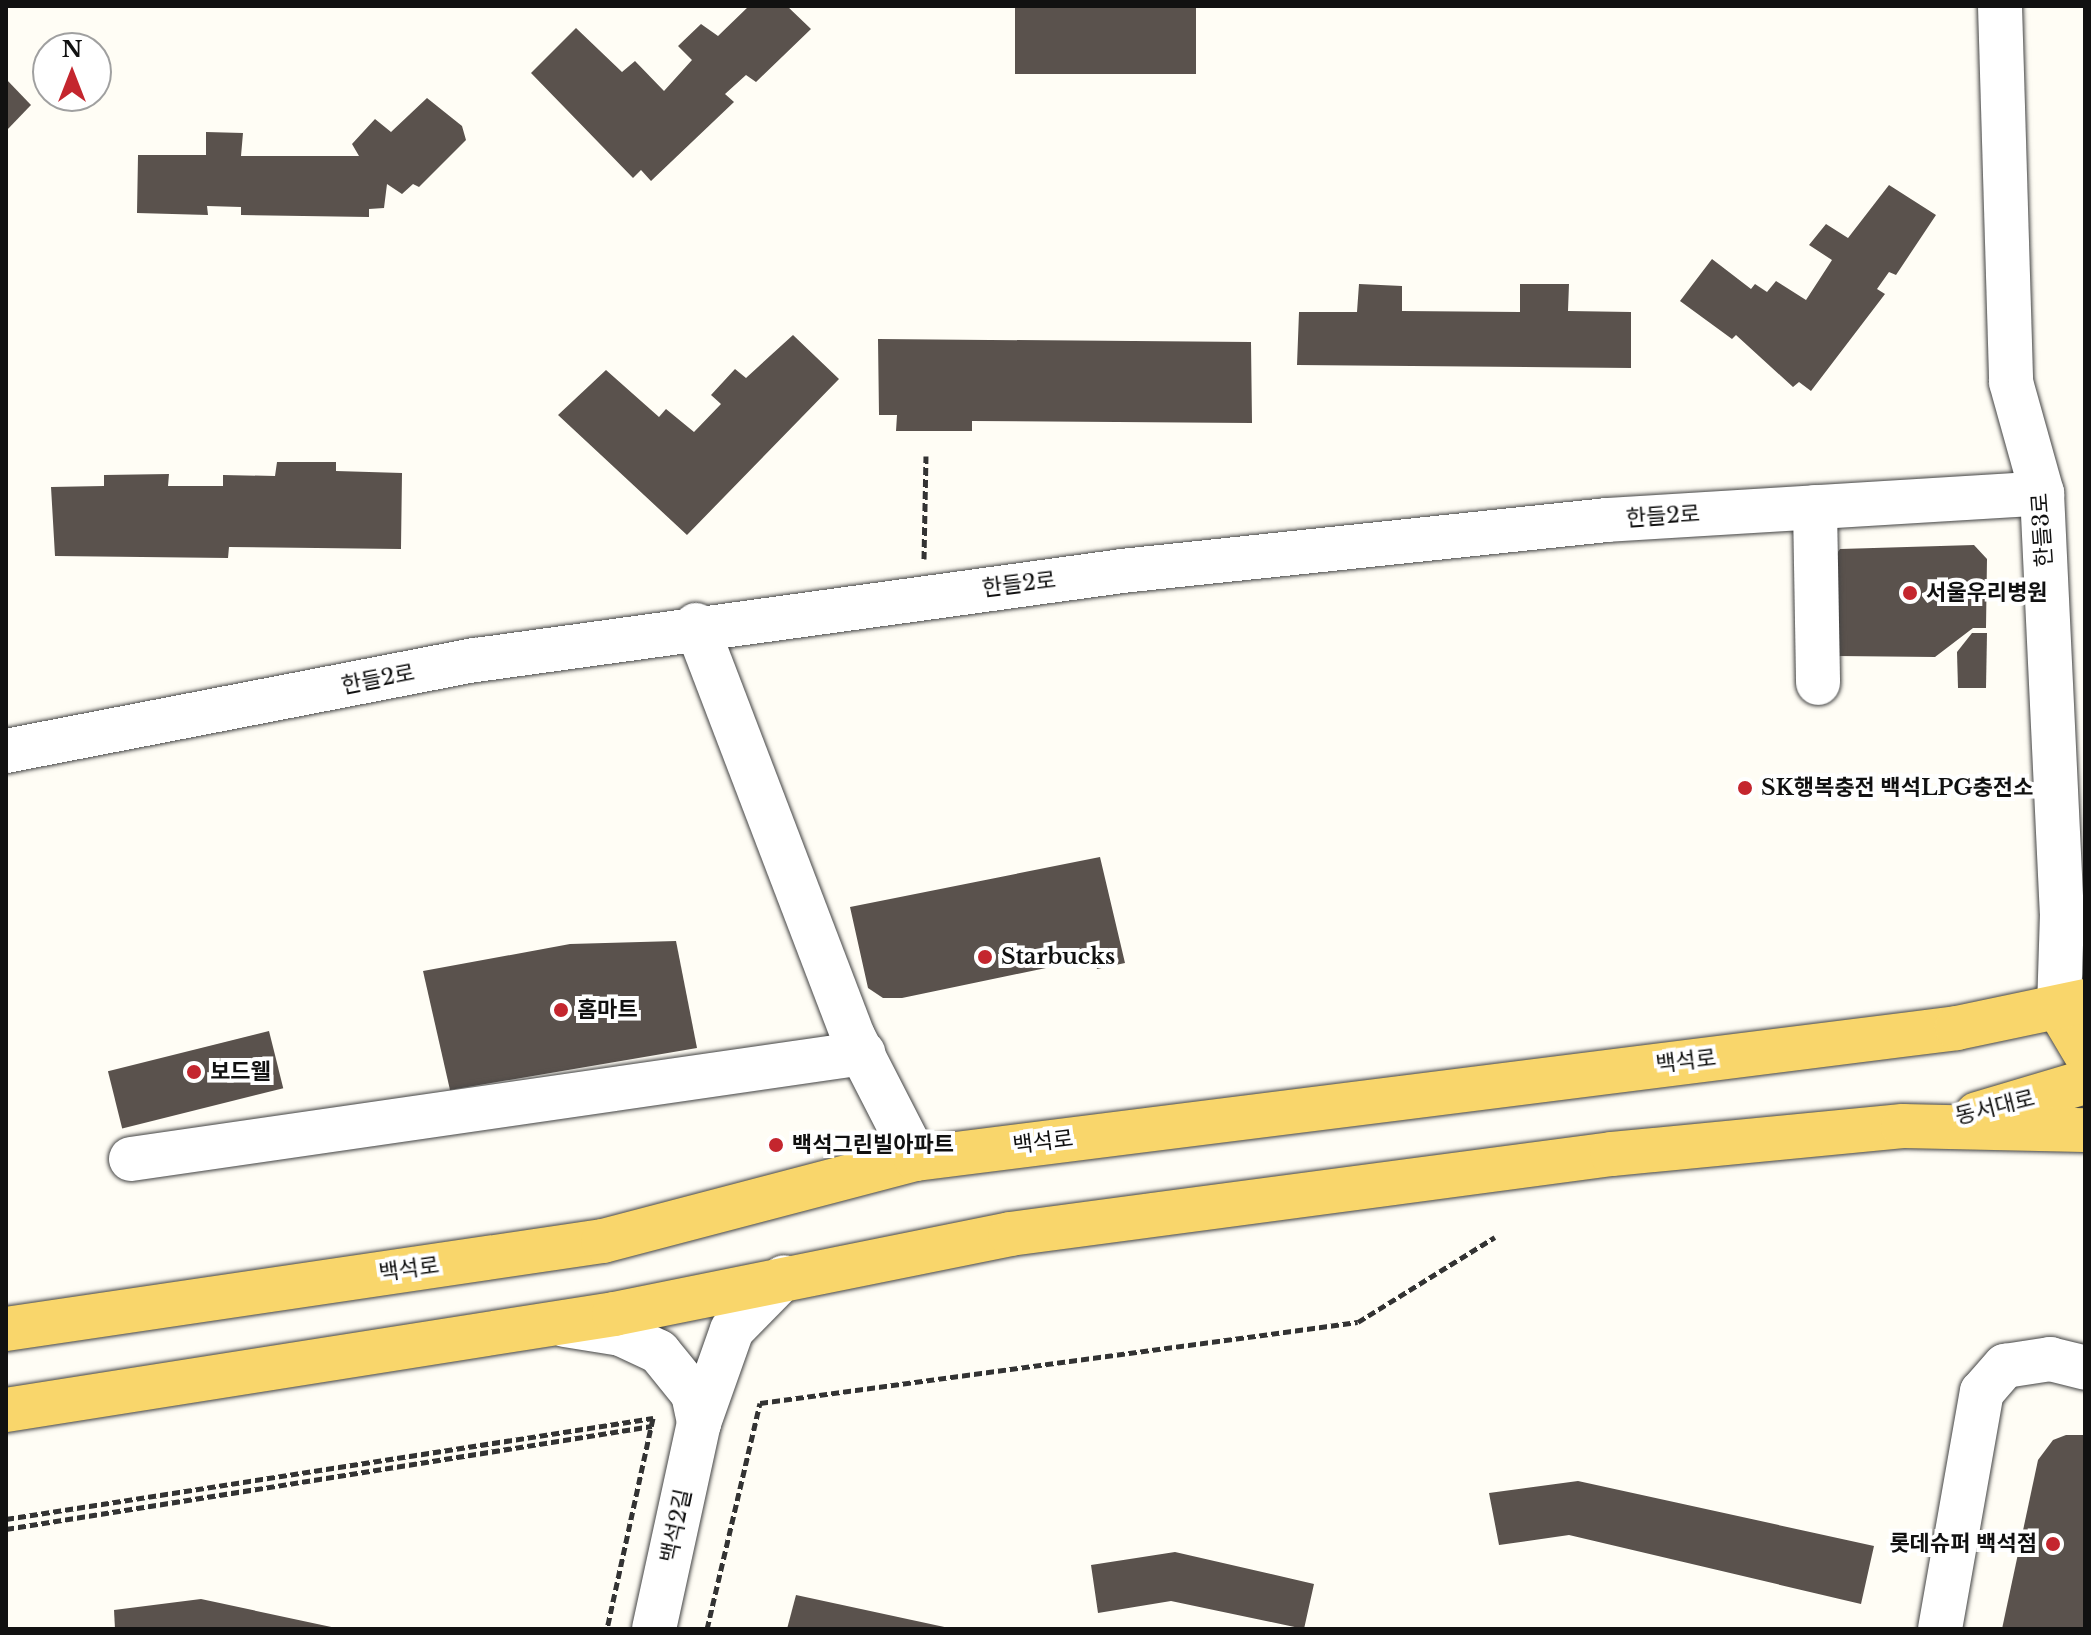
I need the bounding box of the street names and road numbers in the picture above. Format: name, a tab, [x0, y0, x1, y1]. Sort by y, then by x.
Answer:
street label: 한들3로	[2026, 492, 2058, 568]
street label: 한들2로	[1625, 500, 1701, 532]
street label: 한들2로	[981, 566, 1057, 602]
street label: 한들2로	[339, 659, 417, 699]
street label: 백석로	[1654, 1044, 1718, 1078]
street label: 동서대로	[1953, 1084, 2037, 1130]
street label: 백석로	[1011, 1125, 1075, 1159]
street label: 백석로	[377, 1252, 441, 1286]
street label: 백석2길	[655, 1487, 697, 1565]

